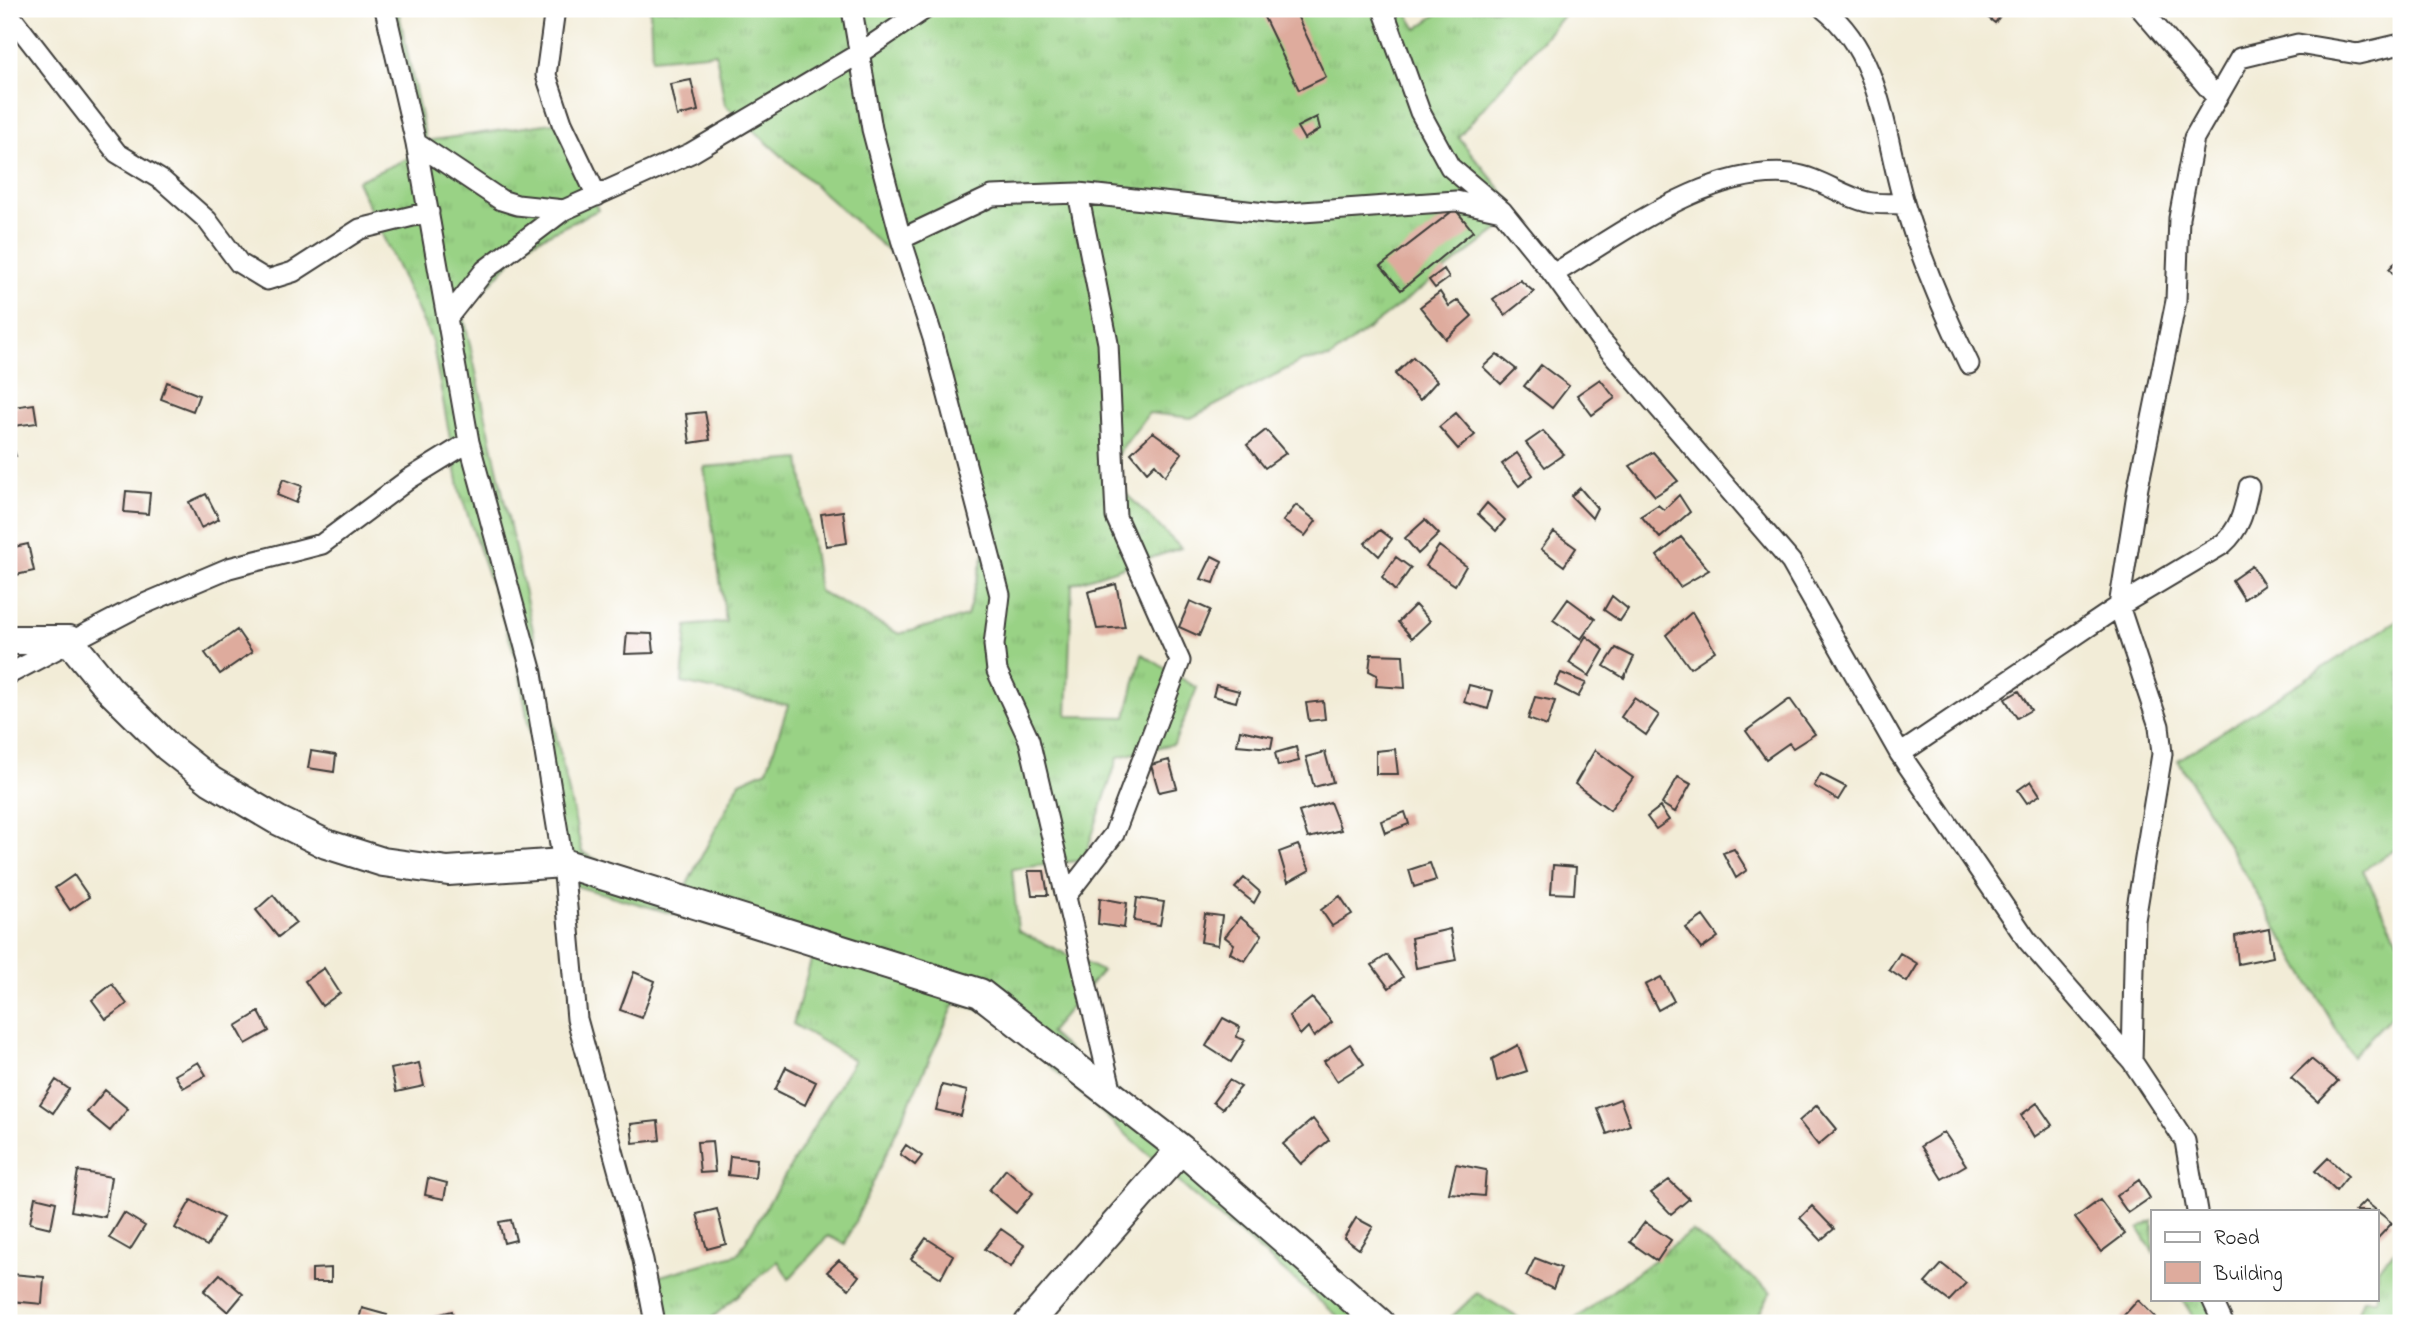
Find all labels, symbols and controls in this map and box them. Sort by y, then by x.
legend [2151,1210,2378,1300]
text: Road [2214,1224,2260,1254]
text: Building [2213,1260,2283,1292]

